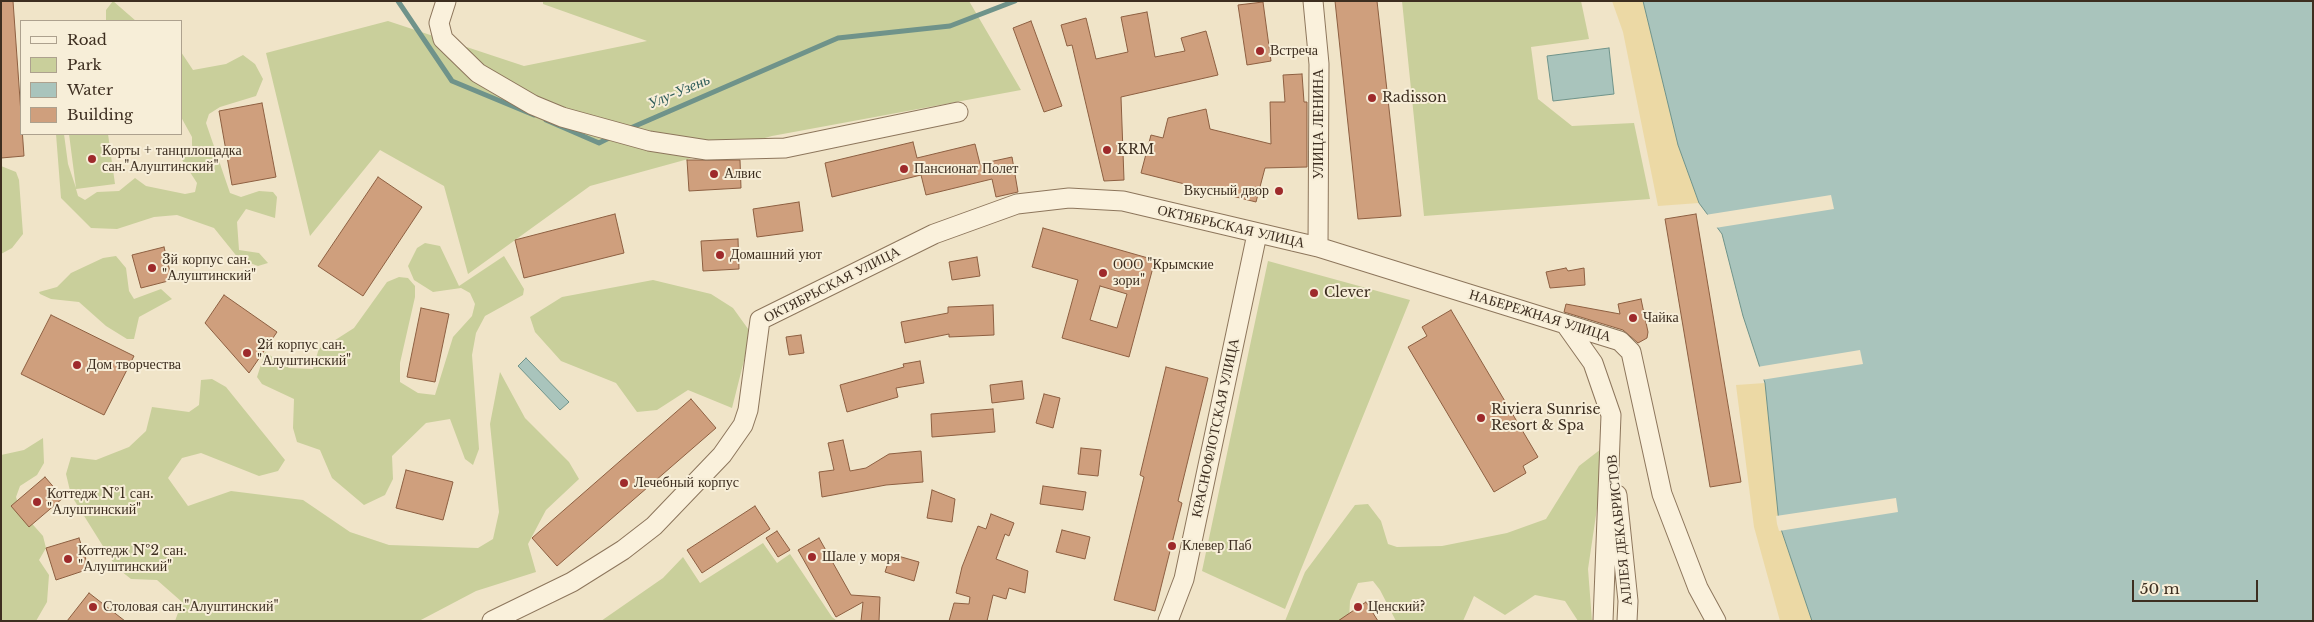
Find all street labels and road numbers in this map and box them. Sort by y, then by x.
street label: УЛИЦА ЛЕНИНА [1311,69,1327,179]
street label: ОКТЯБРЬСКАЯ УЛИЦА [1156,202,1306,252]
street label: ОКТЯБРЬСКАЯ УЛИЦА [761,243,903,327]
street label: НАБЕРЕЖНАЯ УЛИЦА [1467,286,1613,346]
street label: КРАСНОФЛОТСКАЯ УЛИЦА [1189,337,1243,519]
street label: АЛЛЕЯ ДЕКАБРИСТОВ [1604,454,1636,606]

